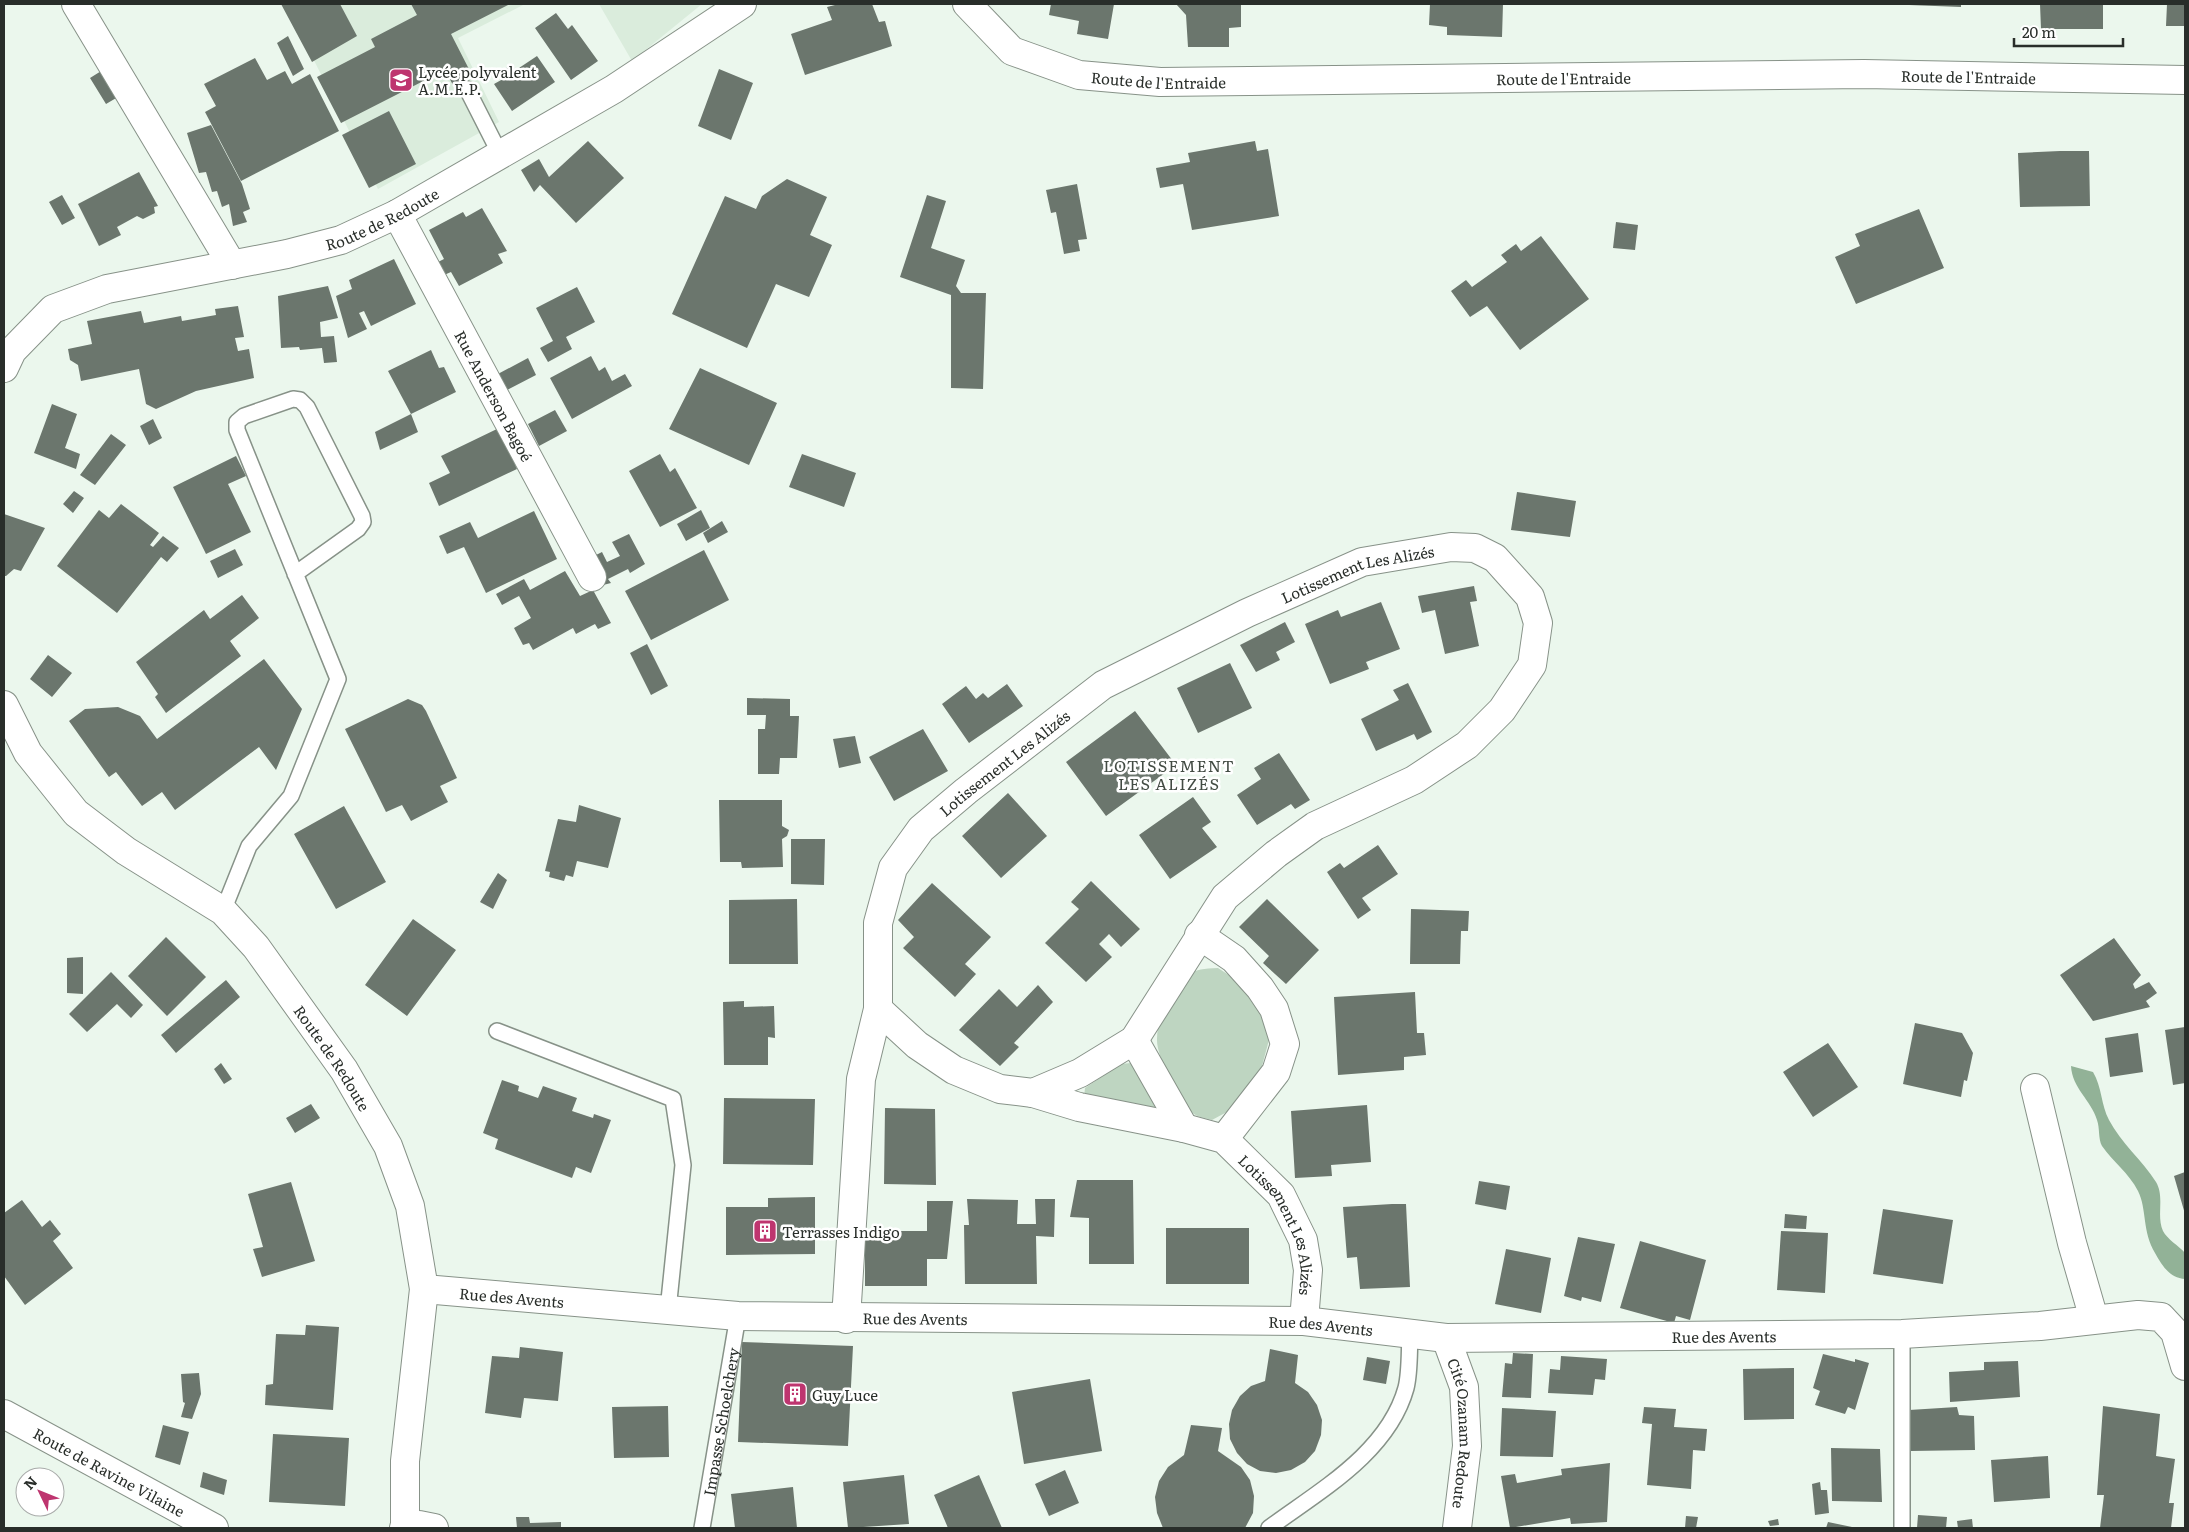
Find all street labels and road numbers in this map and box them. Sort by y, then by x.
street label: Route de l'Entraide [1901,63,2036,89]
street label: Route de l'Entraide [1090,65,1226,94]
street label: Route de l'Entraide [1496,65,1631,90]
street label: Route de Redoute [323,181,443,255]
street label: Rue Anderson Bagoé [450,326,539,465]
street label: Lotissement Les Alizés [1277,539,1436,608]
street label: Lotissement Les Alizés [934,703,1074,821]
street label: Route de Redoute [289,1000,377,1115]
street label: Lotissement Les Alizés [1234,1148,1320,1296]
street label: Rue des Avents [458,1281,565,1313]
street label: Rue des Avents [862,1306,968,1330]
street label: Rue des Avents [1268,1309,1374,1341]
street label: Rue des Avents [1671,1324,1777,1348]
street label: Impasse Schoelchery [696,1345,744,1497]
street label: Cité Ozanam Redoute [1443,1354,1479,1510]
street label: Route de Ravine Vilaine [30,1421,189,1522]

